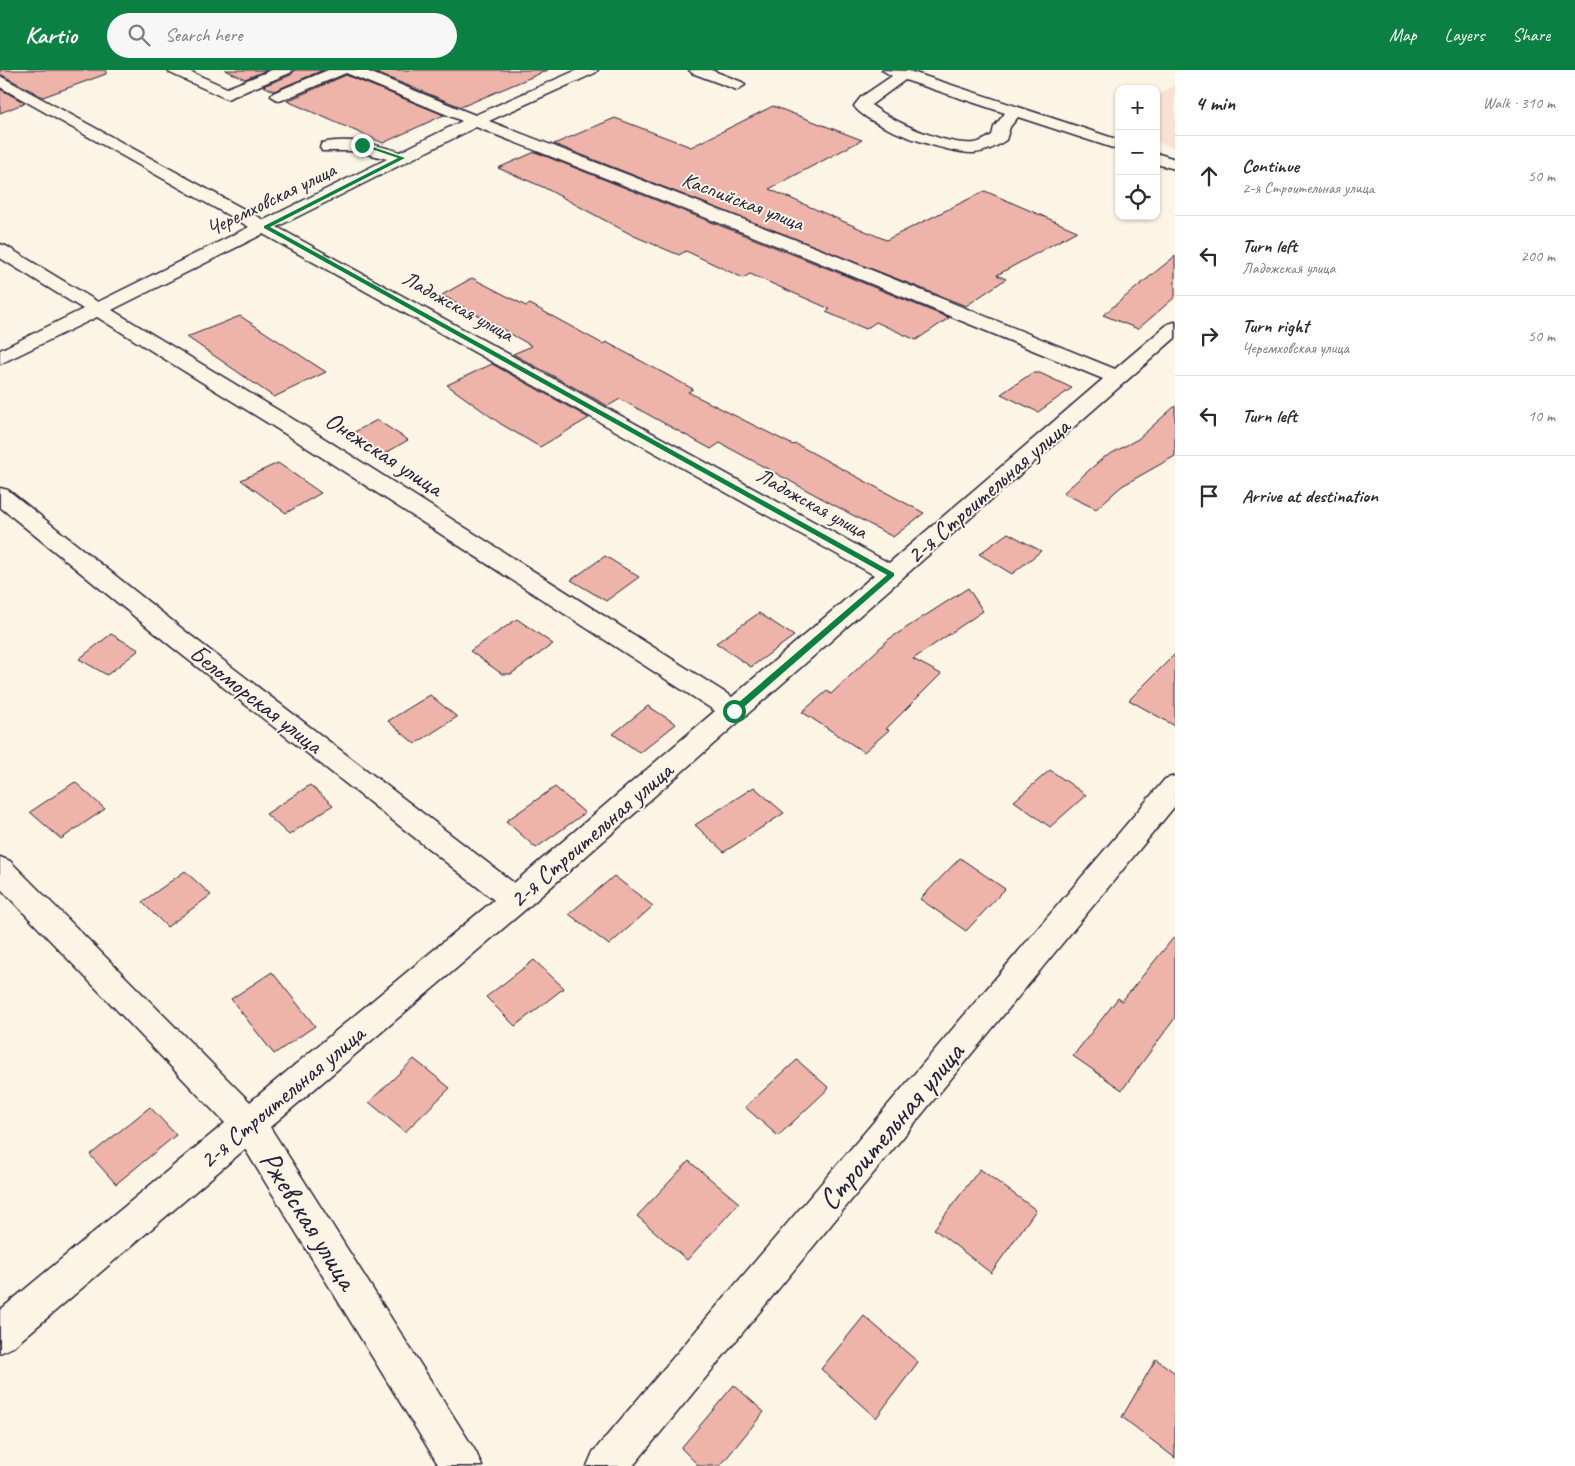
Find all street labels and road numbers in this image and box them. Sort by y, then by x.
street label: Черемховская улица [202,156,341,241]
street label: Каспийская улица [679,166,809,237]
street label: Ладожская улица [398,265,520,348]
street label: Онежская улица [319,404,451,505]
street label: 2-я Строительная улица [899,409,1079,571]
street label: Ладожская улица [752,462,874,545]
street label: Беломорская улица [183,637,330,762]
street label: 2-я Строительная улица [502,753,682,915]
street label: 2-я Строительная улица [192,1016,374,1176]
street label: Строительная улица [810,1033,974,1218]
street label: Ржевская улица [251,1144,368,1299]

